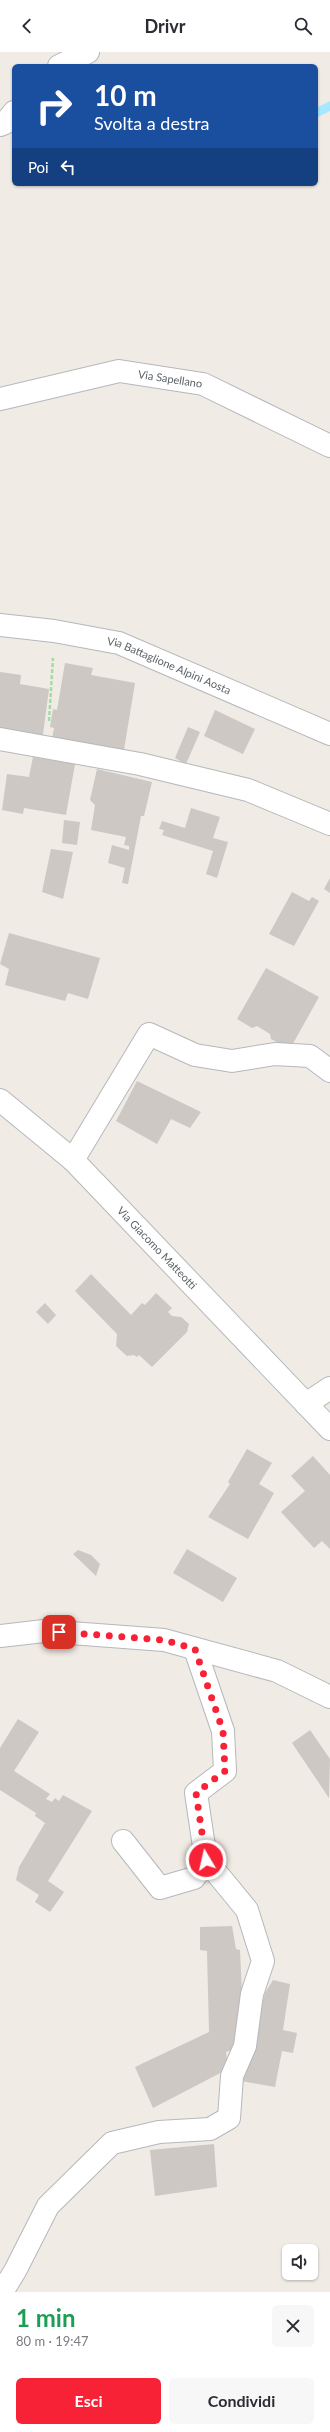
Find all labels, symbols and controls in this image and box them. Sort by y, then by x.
icon: back [16,15,38,37]
text: Drivr [144,15,186,37]
icon: search [292,15,314,37]
text: 10 m [94,78,157,112]
icon: right [28,80,80,132]
text: Svolta a destra [94,112,210,134]
icon: left [57,156,79,178]
text: Poi [28,158,49,176]
street label: Via Sapellano [137,367,203,390]
street label: Via Battaglione Alpini Aosta [106,634,233,697]
street label: Via Giacomo Matteotti [115,1204,200,1291]
pin [42,1615,76,1649]
icon: arrive [48,1621,70,1643]
position arrow [185,1839,227,1881]
map controls [282,2244,318,2280]
button: sound [282,2244,318,2280]
text: 1 min [16,2303,76,2332]
button: close [272,2305,314,2347]
text: 80 m · 19:47 [16,2333,89,2349]
button: Esci [16,2378,161,2424]
button: Condividi [169,2378,314,2424]

